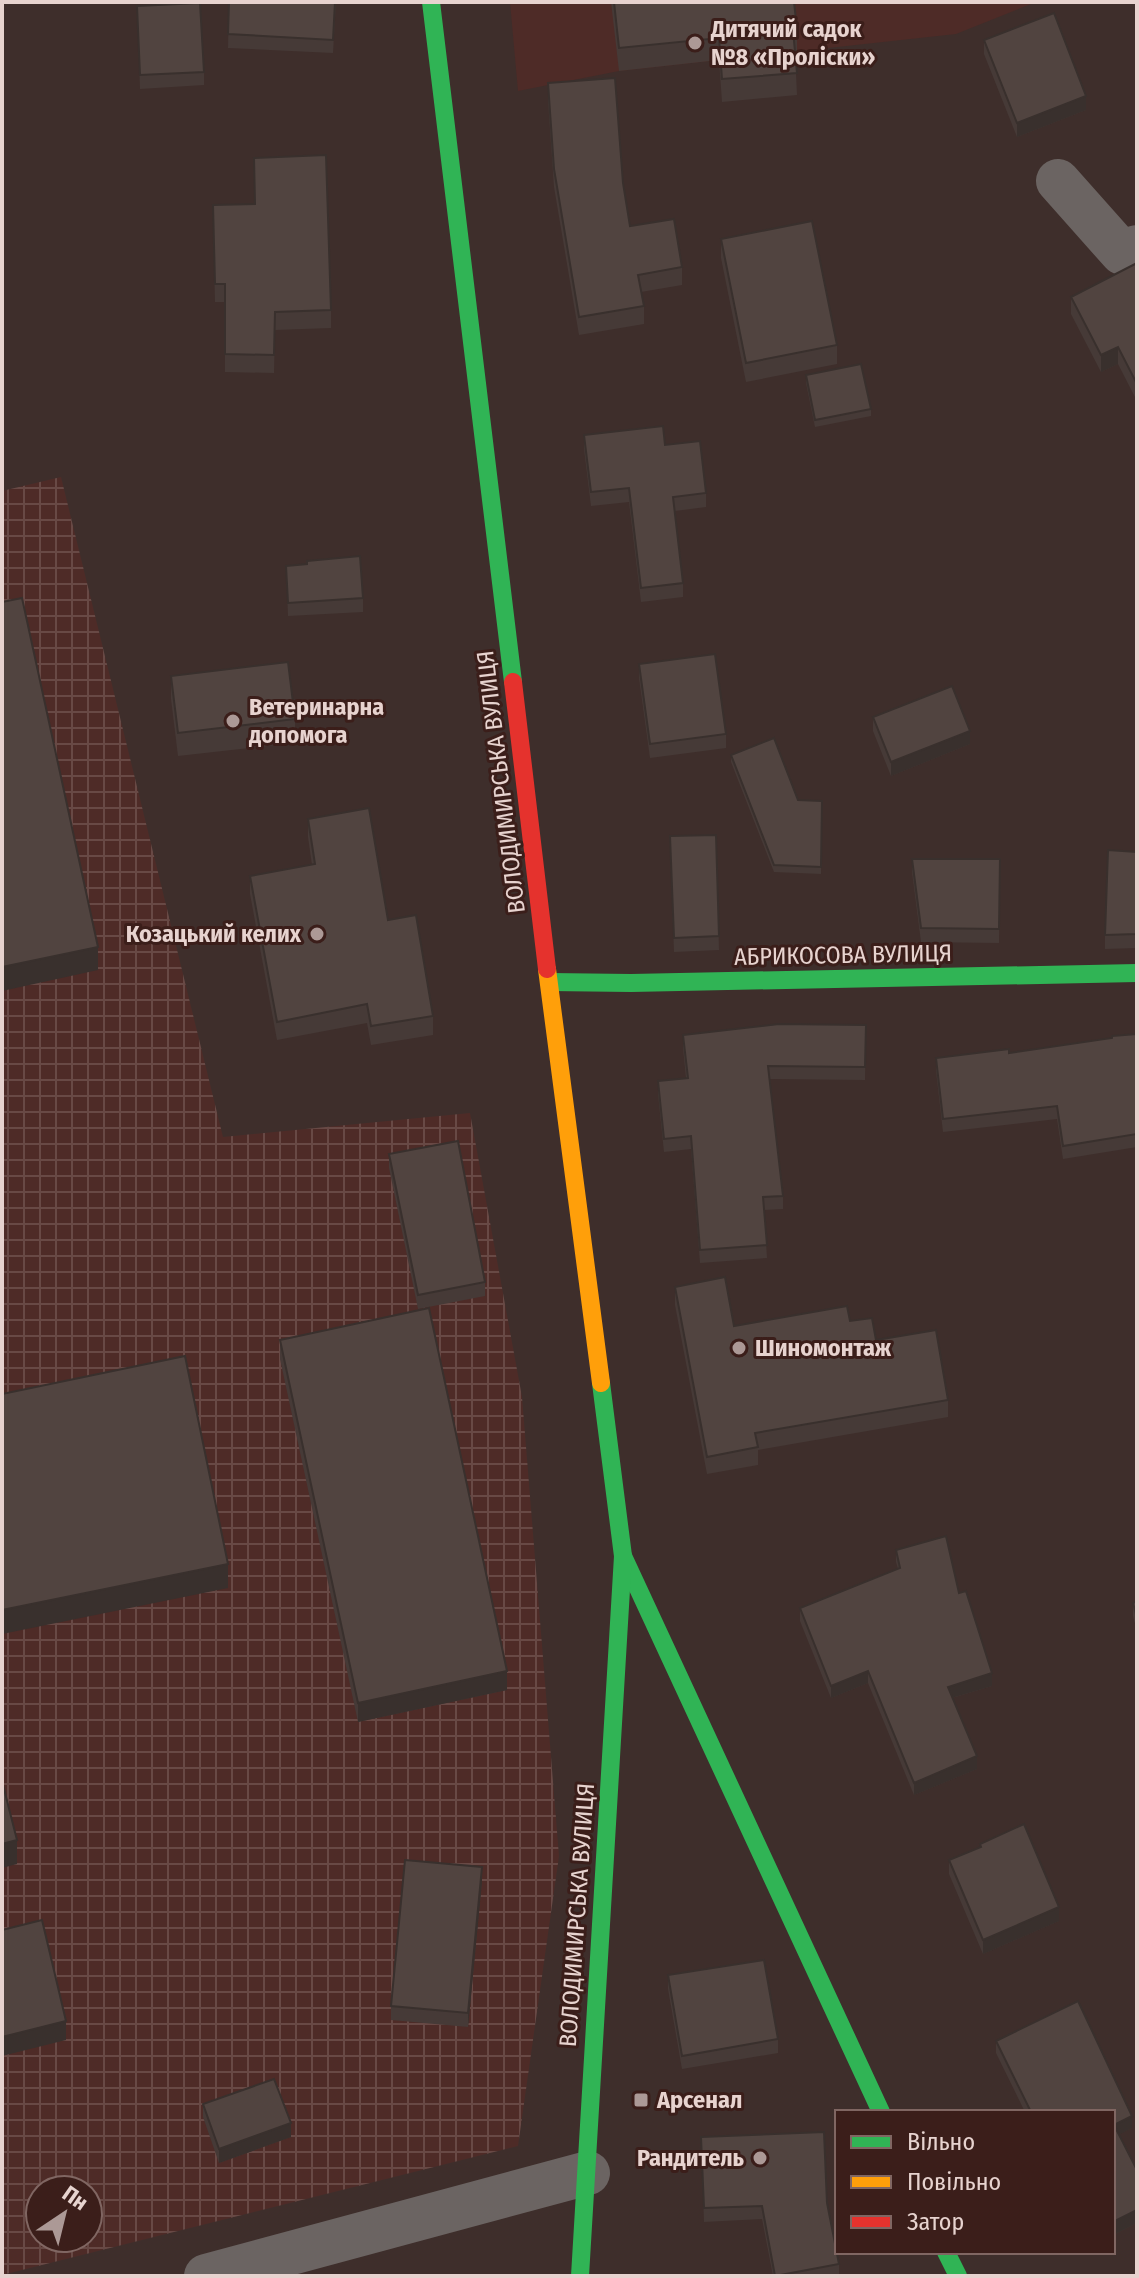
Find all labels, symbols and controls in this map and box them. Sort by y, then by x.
place label: Дитячий садок №8 «Проліски» [710,15,875,71]
marker: Дитячий садок №8 «Проліски» [686,34,704,52]
street label: ВОЛОДИМИРСЬКА ВУЛИЦЯ [471,649,531,915]
place label: Ветеринарна допомога [248,693,384,749]
marker: Ветеринарна допомога [224,712,242,730]
place label: Козацький келих [126,920,302,948]
marker: Козацький келих [308,925,326,943]
street label: АБРИКОСОВА ВУЛИЦЯ [734,939,952,971]
place label: Шиномонтаж [755,1334,892,1362]
marker: Шиномонтаж [730,1339,748,1357]
street label: ВОЛОДИМИРСЬКА ВУЛИЦЯ [554,1782,600,2048]
place label: Арсенал [656,2086,742,2114]
marker: Арсенал [632,2091,650,2109]
legend [835,2110,1115,2254]
text: Вільно [907,2128,975,2156]
place label: Рандитель [637,2144,745,2172]
marker: Рандитель [751,2149,769,2167]
text: Повільно [907,2168,1001,2196]
north arrow [24,2174,104,2254]
text: Пн [57,2180,93,2216]
text: Затор [907,2208,964,2236]

